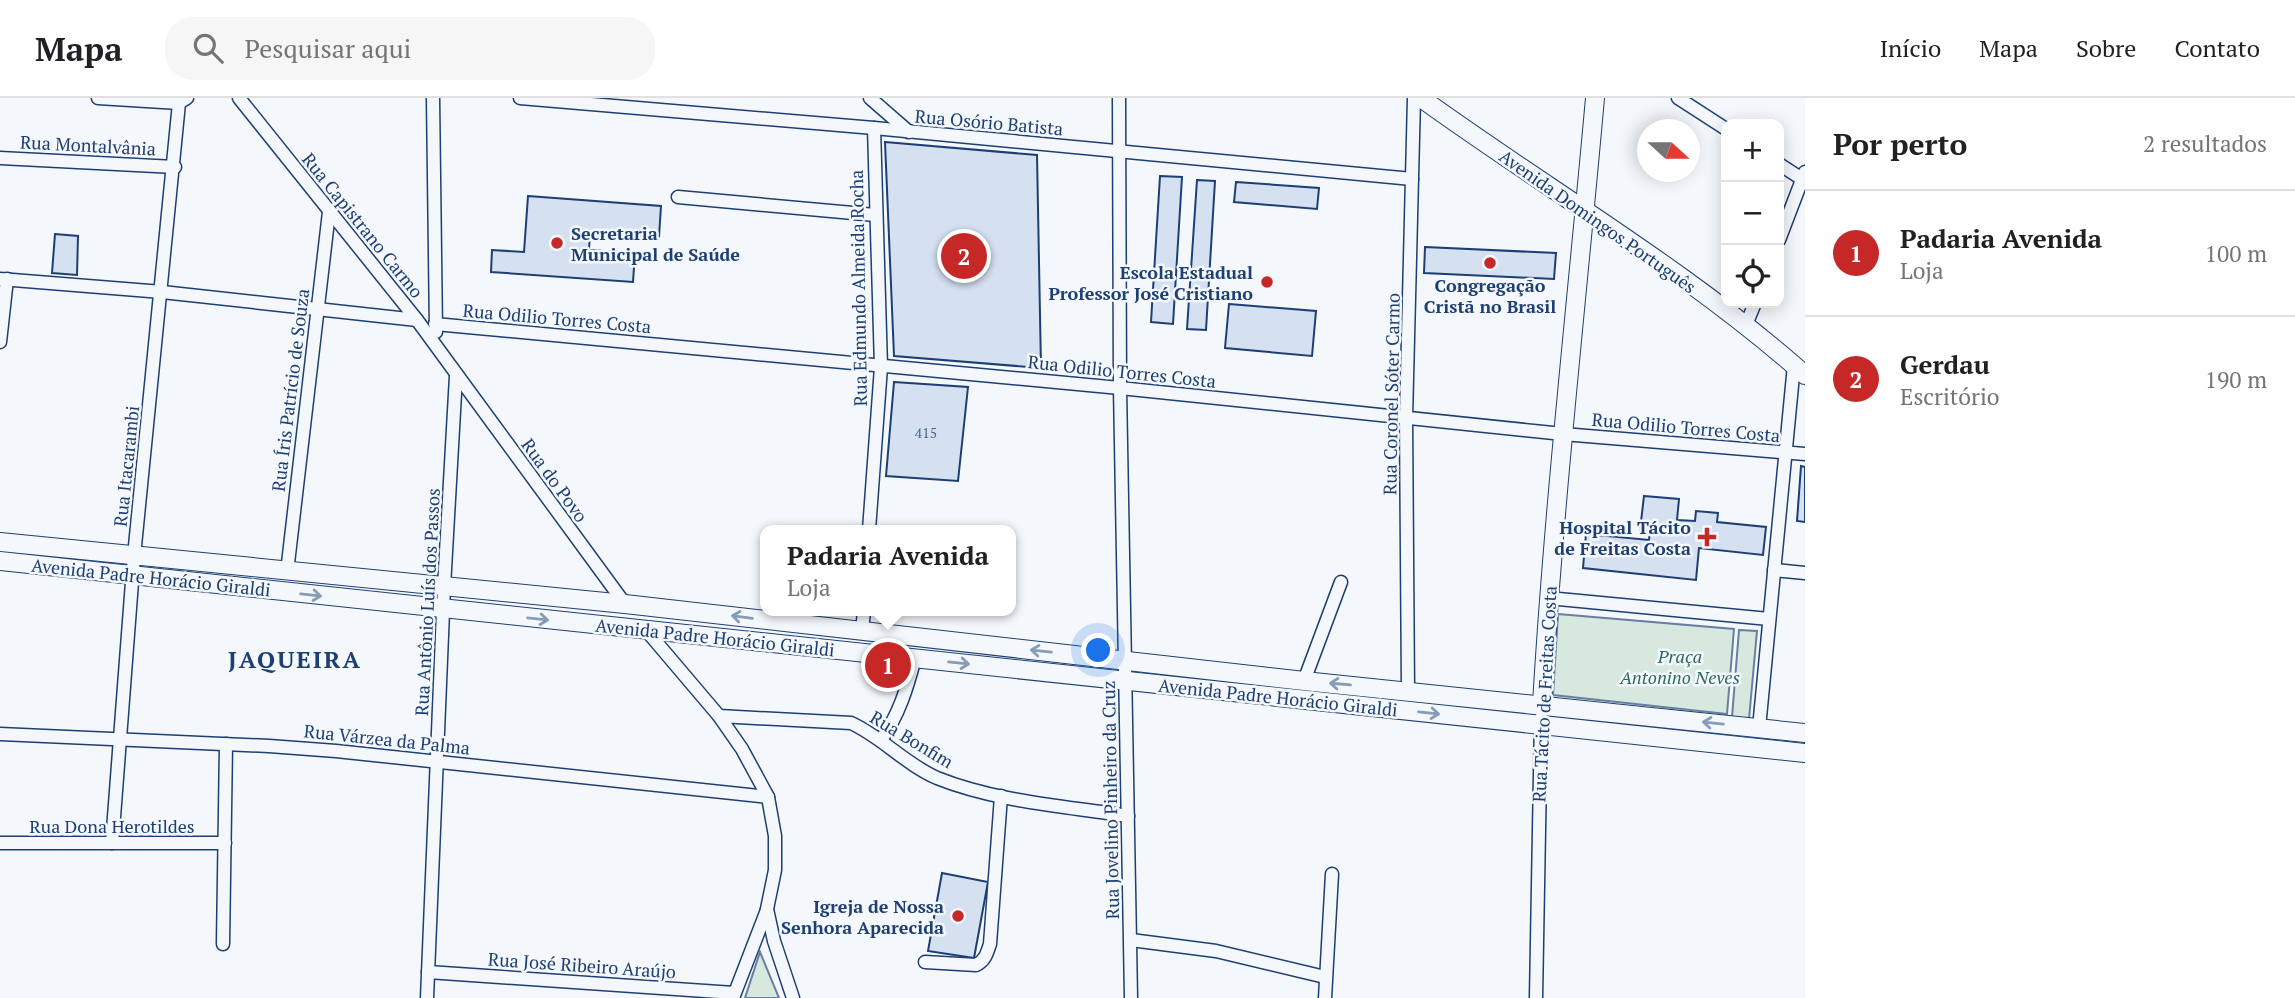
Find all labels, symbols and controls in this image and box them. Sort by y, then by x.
search box [165,17,655,80]
text: Mapa [35,27,123,70]
icon: search [189,29,227,67]
text: Pesquisar aqui [245,31,411,65]
text: Início [1880,32,1941,64]
text: Mapa [1979,32,2038,64]
text: Sobre [2076,32,2136,64]
text: Contato [2174,32,2260,64]
street label: Rua Osório Batista [914,104,1064,140]
north arrow [1637,119,1700,182]
map controls [1721,119,1784,308]
button: + [1721,119,1784,182]
text: Por perto [1833,124,1967,164]
text: 2 resultados [2143,128,2267,159]
street label: Rua Montalvânia [19,129,157,161]
street label: Avenida Domingos Português [1495,144,1701,298]
street label: Rua Capistrano Carmo [297,147,429,303]
street label: Rua Edmundo Almeida Rocha [844,170,872,406]
button: − [1721,182,1784,245]
place label: Secretaria Municipal de Saúde [571,221,740,266]
text: Padaria Avenida [1900,221,2102,255]
pin: 2 [941,230,987,282]
marker: Secretaria Municipal de Saúde [549,235,565,251]
text: 1 [1850,238,1863,269]
text: 100 m [2205,238,2267,269]
button: locate [1721,245,1784,308]
marker: Congregação Cristã no Brasil [1482,255,1498,271]
text: Loja [1900,255,1944,286]
place label: Escola Estadual Professor José Cristiano [1048,260,1253,305]
place label: Congregação Cristã no Brasil [1424,273,1556,318]
marker: Escola Estadual Professor José Cristiano [1259,274,1275,290]
street label: Rua Íris Patrício de Souza [266,287,314,493]
street label: Rua Coronel Sóter Carmo [1377,293,1405,495]
street label: Rua Odilio Torres Costa [462,298,652,338]
text: Gerdau [1900,347,1990,381]
street label: Rua Odilio Torres Costa [1027,349,1217,393]
text: 2 [1850,364,1863,395]
text: 190 m [2205,364,2267,395]
text: Escritório [1900,381,2000,412]
street label: Rua Itacarambi [108,404,144,528]
street label: Rua Odilio Torres Costa [1591,407,1781,447]
house number: 415 [915,423,937,442]
street label: Rua do Povo [516,433,594,527]
street label: Rua Antônio Luís dos Passos [409,488,445,716]
place label: Hospital Tácito de Freitas Costa [1554,515,1691,560]
popup [760,525,1016,616]
marker: Hospital Tácito de Freitas Costa [1697,527,1717,547]
text: Padaria Avenida [787,538,989,572]
street label: Avenida Padre Horácio Giraldi [30,553,272,601]
text: Loja [787,572,831,603]
street label: Rua Tácito de Freitas Costa [1526,585,1562,803]
one-way arrow [300,588,322,601]
one-way arrow [731,611,754,624]
one-way arrow [526,613,548,626]
street label: Avenida Padre Horácio Giraldi [594,613,836,661]
your location [1081,633,1115,667]
pin: 1 [865,639,911,691]
district label: JAQUEIRA [228,643,362,675]
one-way arrow [1030,644,1053,657]
park label: Praça Antonino Neves [1619,644,1740,689]
one-way arrow [947,657,970,670]
street label: Avenida Padre Horácio Giraldi [1157,673,1399,721]
one-way arrow [1329,678,1352,691]
street label: Rua Jovelino Pinheiro da Cruz [1096,680,1124,920]
street label: Rua Bonfim [866,705,959,774]
one-way arrow [1417,706,1440,719]
one-way arrow [1702,716,1725,729]
street label: Rua Várzea da Palma [303,718,471,760]
street label: Rua Dona Herotildes [29,814,195,838]
place label: Igreja de Nossa Senhora Aparecida [781,894,944,939]
marker: Igreja de Nossa Senhora Aparecida [950,908,966,924]
street label: Rua José Ribeiro Araújo [487,946,677,984]

